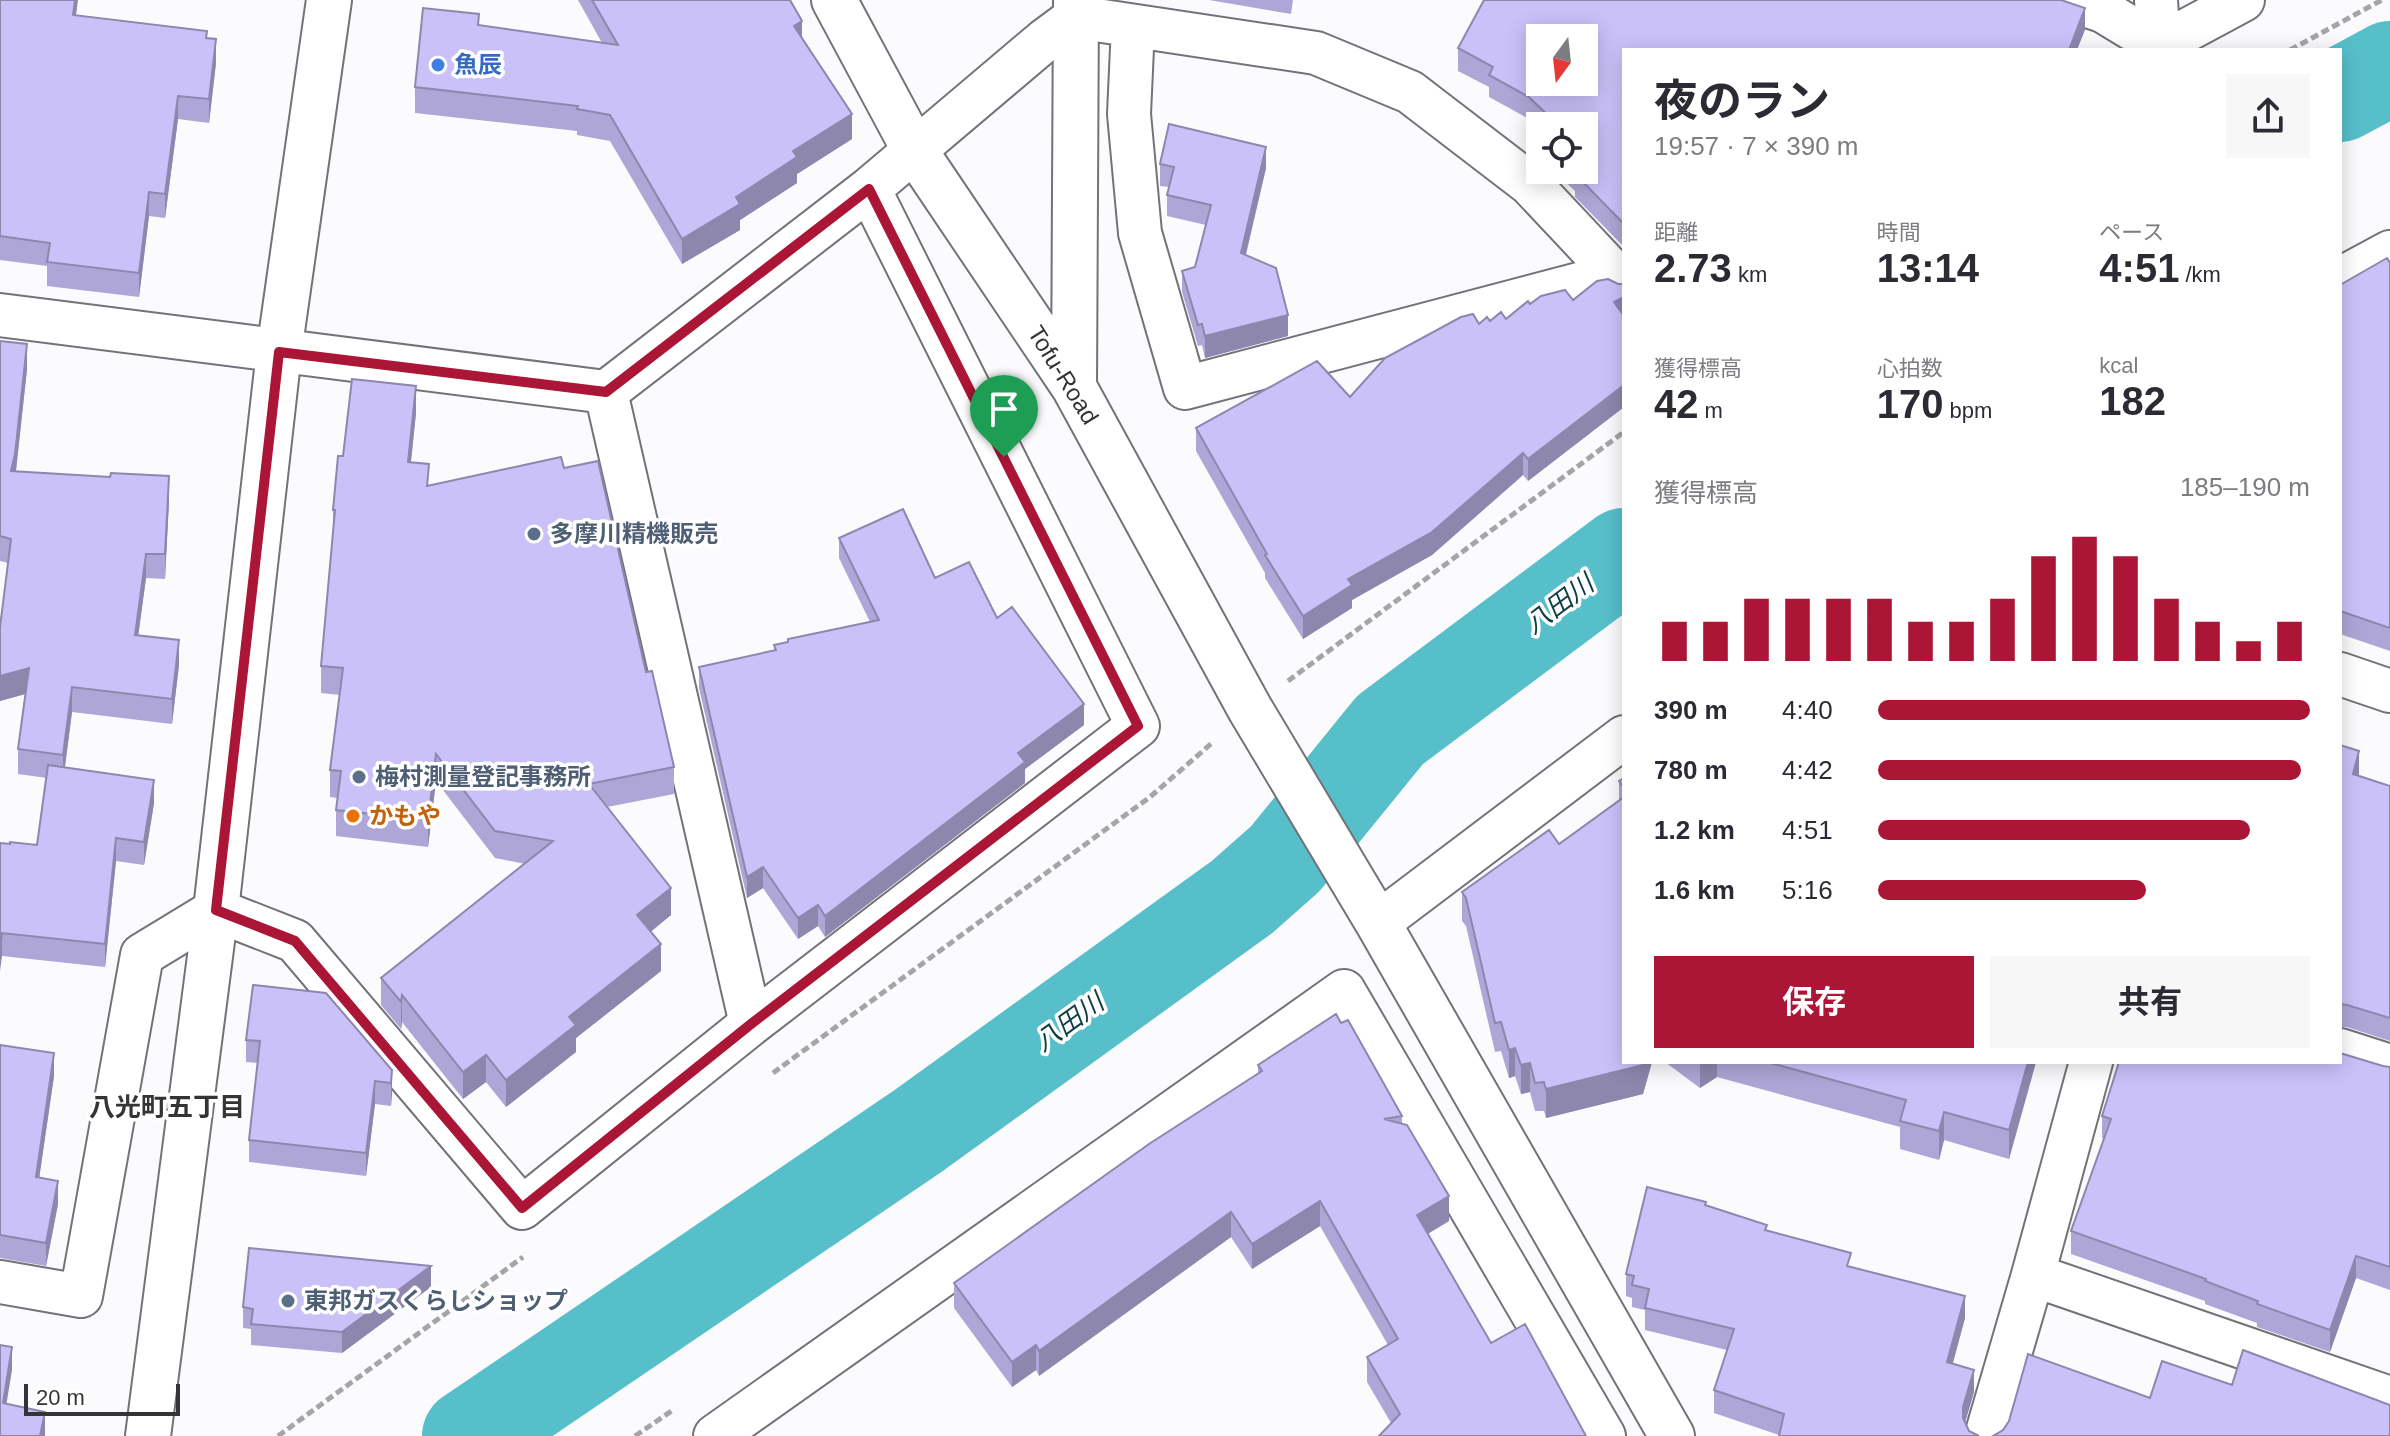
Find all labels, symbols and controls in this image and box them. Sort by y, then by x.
north arrow [1526,24,1598,96]
map controls [1526,24,1598,184]
place label: 魚辰 [454,51,502,78]
marker: 魚辰 [429,56,447,74]
button: share [2226,74,2310,158]
text: 夜のラン [1654,76,1830,125]
button: locate [1526,112,1598,184]
text: 19:57 · 7 × 390 m [1654,131,1859,161]
text: 距離 [1654,220,1698,245]
text: 時間 [1877,220,1921,245]
text: ペース [2099,220,2164,245]
text: 2.73 [1654,246,1732,290]
text: 13:14 [1877,246,1979,290]
text: 4:51 [2099,246,2179,290]
text: km [1732,262,1767,287]
text: /km [2179,262,2221,287]
street label: Tofu-Road [1023,321,1104,429]
text: kcal [2099,353,2138,378]
text: 獲得標高 [1654,356,1742,381]
text: 心拍数 [1877,356,1943,381]
pin [970,375,1038,457]
text: 182 [2099,379,2166,423]
text: 42 [1654,382,1699,426]
text: 170 [1877,382,1943,426]
icon: arrive [982,387,1026,431]
text: m [1699,398,1723,423]
text: bpm [1943,398,1992,423]
text: 185–190 m [2180,472,2310,502]
text: 獲得標高 [1654,478,1758,508]
place label: 多摩川精機販売 [550,520,718,547]
marker: 多摩川精機販売 [525,525,543,543]
water label: 八田川 [1519,567,1602,639]
text: 390 m [1654,695,1728,725]
text: 4:40 [1782,695,1833,725]
text: 780 m [1654,755,1728,785]
text: 4:42 [1782,755,1833,785]
place label: 梅村測量登記事務所 [375,763,591,790]
marker: 梅村測量登記事務所 [350,768,368,786]
place label: かもや [369,802,441,829]
marker: かもや [344,807,362,825]
text: 1.2 km [1654,815,1735,845]
text: 4:51 [1782,815,1833,845]
text: 1.6 km [1654,875,1735,905]
text: 5:16 [1782,875,1833,905]
button: 保存 [1654,956,1974,1048]
button: 共有 [1990,956,2310,1048]
water label: 八田川 [1029,985,1112,1057]
district label: 八光町五丁目 [89,1092,245,1122]
place label: 東邦ガスくらしショップ [304,1287,568,1314]
marker: 東邦ガスくらしショップ [279,1292,297,1310]
scale bar [24,1380,180,1416]
text: 20 m [36,1385,85,1410]

